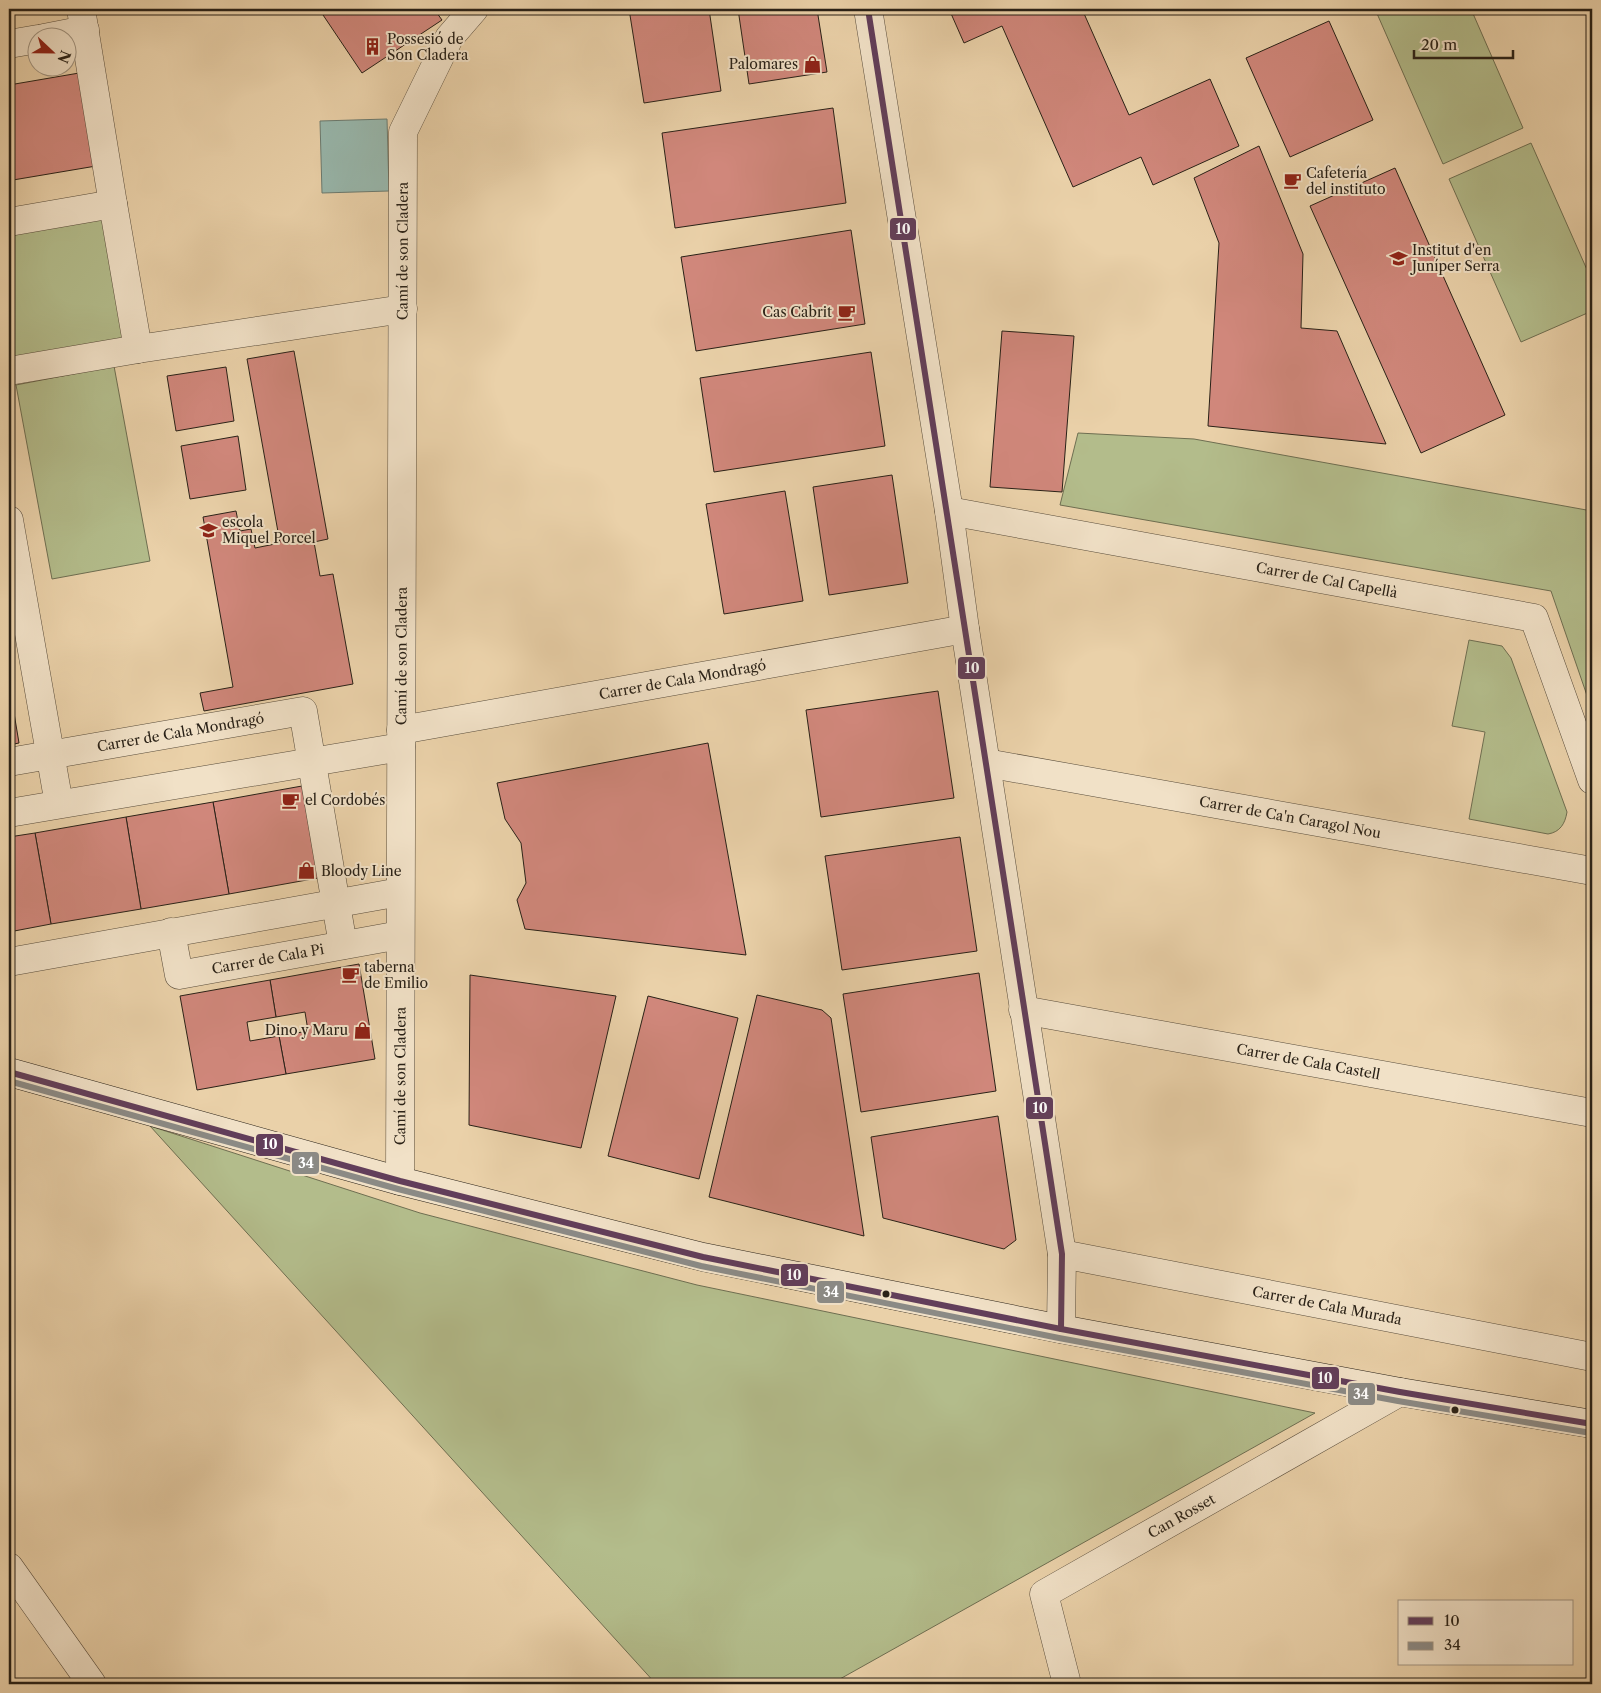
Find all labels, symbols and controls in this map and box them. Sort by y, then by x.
north arrow [28,28,78,78]
scale bar [1414,28,1512,60]
place label: Possesió de Son Cladera [387,30,469,64]
text: 20 m [1421,35,1457,54]
building icon: Possesió de Son Cladera [363,37,383,57]
text: N [53,48,75,66]
shop icon: Palomares [802,54,822,74]
place label: Palomares [729,55,798,73]
place label: Cafetería del instituto [1306,164,1386,198]
cafe icon: Cafetería del instituto [1282,171,1302,191]
street label: Camí de son Cladera [393,181,412,320]
line badge: 10 [889,217,917,241]
text: 10 [895,220,911,238]
place label: Institut d'en Juníper Serra [1410,241,1500,275]
school or university icon: Institut d'en Juníper Serra [1388,248,1408,268]
cafe icon: Cas Cabrit [836,302,856,322]
place label: Cas Cabrit [762,303,832,321]
place label: escola Miquel Porcel [222,513,316,547]
school or university icon: escola Miquel Porcel [198,520,218,540]
street label: Carrer de Cal Capellà [1254,558,1400,602]
street label: Camí de son Cladera [392,586,411,725]
street label: Carrer de Cala Mondragó [598,656,767,703]
line badge: 10 [957,656,986,680]
text: 10 [964,659,980,677]
street label: Carrer de Cala Mondragó [95,709,265,756]
cafe icon: el Cordobés [281,790,301,810]
place label: el Cordobés [305,791,385,809]
street label: Carrer de Ca'n Caragol Nou [1198,792,1383,842]
shop icon: Bloody Line [297,861,317,881]
place label: Bloody Line [321,862,402,880]
street label: Carrer de Cala Pi [210,940,325,978]
place label: taberna de Emilio [364,958,428,992]
cafe icon: taberna de Emilio [340,965,360,985]
street label: Camí de son Cladera [391,1006,410,1145]
shop icon: Dino y Maru [352,1020,372,1040]
place label: Dino y Maru [265,1021,348,1039]
street label: Carrer de Cala Castell [1235,1040,1382,1083]
line badge: 10 [1025,1096,1054,1120]
text: 10 [1032,1099,1048,1117]
line badge: 10 [255,1133,284,1157]
text: 10 [262,1135,278,1153]
line badge: 34 [291,1151,320,1175]
text: 34 [298,1154,314,1172]
line badge: 10 [780,1263,809,1287]
text: 10 [786,1266,802,1284]
line badge: 34 [816,1280,845,1304]
street label: Carrer de Cala Murada [1251,1282,1404,1329]
text: 34 [823,1283,839,1301]
unlabelled marker [881,1289,891,1299]
line badge: 10 [1311,1366,1340,1390]
text: 10 [1317,1369,1333,1387]
line badge: 34 [1347,1382,1376,1406]
text: 34 [1353,1385,1369,1403]
unlabelled marker [1450,1405,1460,1415]
street label: Can Rosset [1145,1490,1218,1542]
legend [1398,1600,1574,1666]
text: 10 [1444,1611,1460,1630]
text: 34 [1444,1635,1461,1654]

